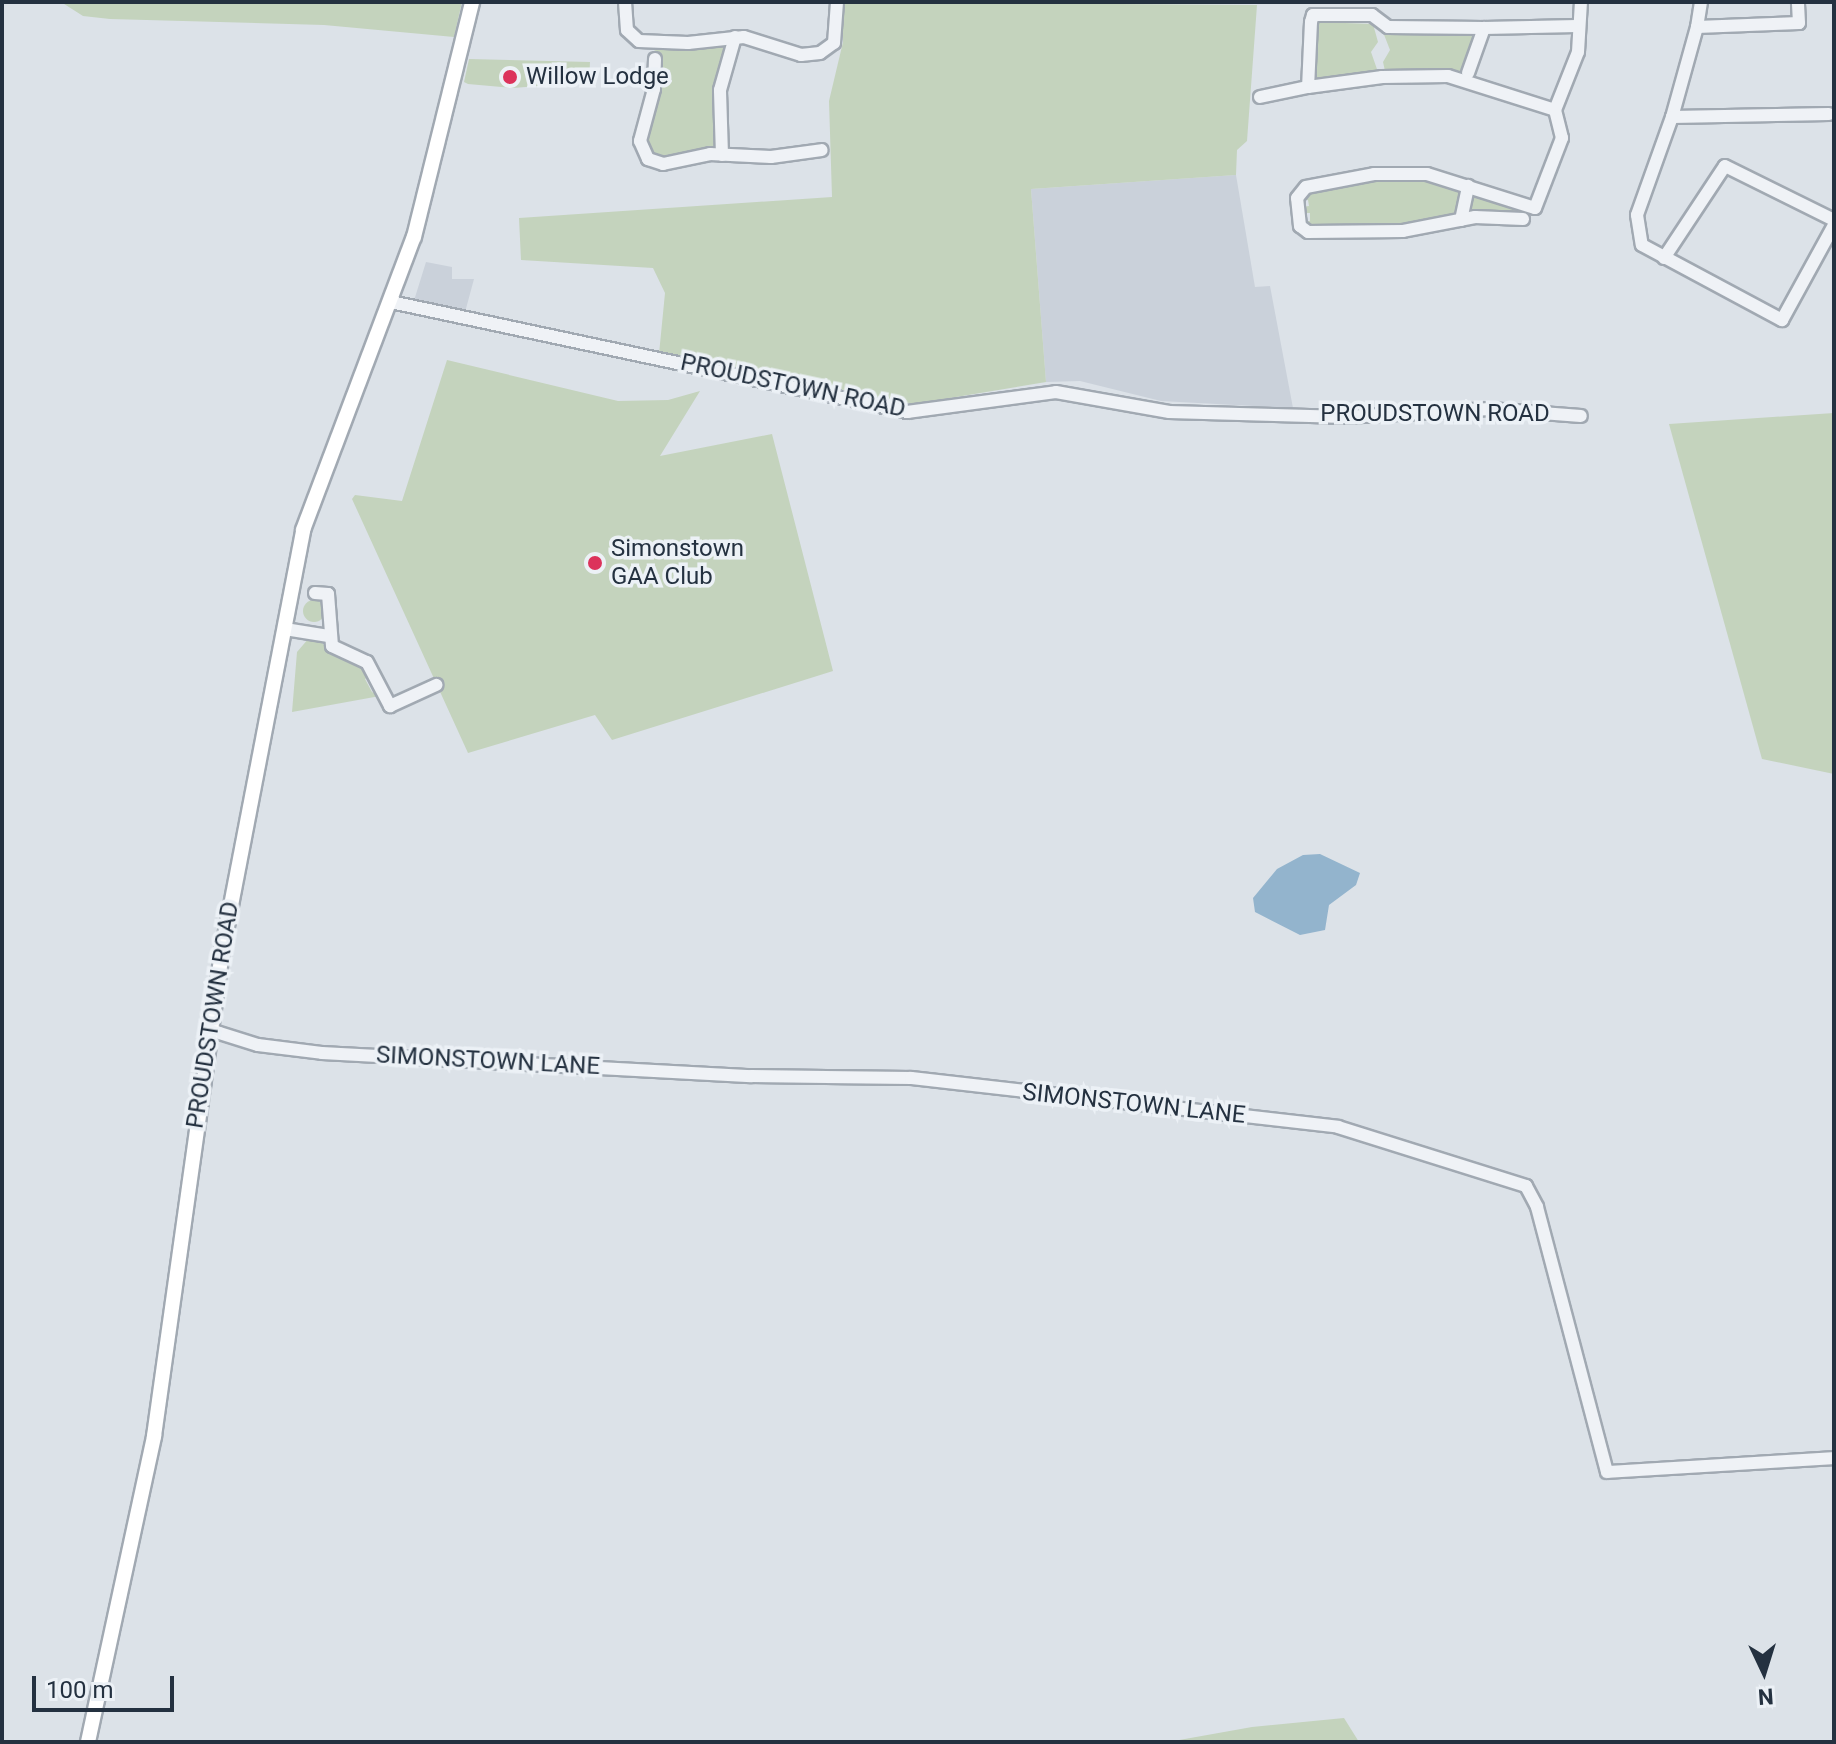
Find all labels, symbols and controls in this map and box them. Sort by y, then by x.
place label: Willow Lodge [526,63,669,91]
marker: Willow Lodge [501,68,519,86]
street label: PROUDSTOWN ROAD [678,348,908,424]
street label: PROUDSTOWN ROAD [1320,400,1550,428]
place label: Simonstown GAA Club [611,535,744,591]
marker: Simonstown GAA Club [586,554,604,572]
street label: PROUDSTOWN ROAD [181,899,245,1131]
street label: SIMONSTOWN LANE [375,1041,601,1081]
street label: SIMONSTOWN LANE [1021,1078,1247,1130]
north arrow [1724,1632,1804,1712]
scale bar [36,1660,178,1710]
text: 100 m [46,1676,113,1704]
text: N [1757,1683,1774,1709]

